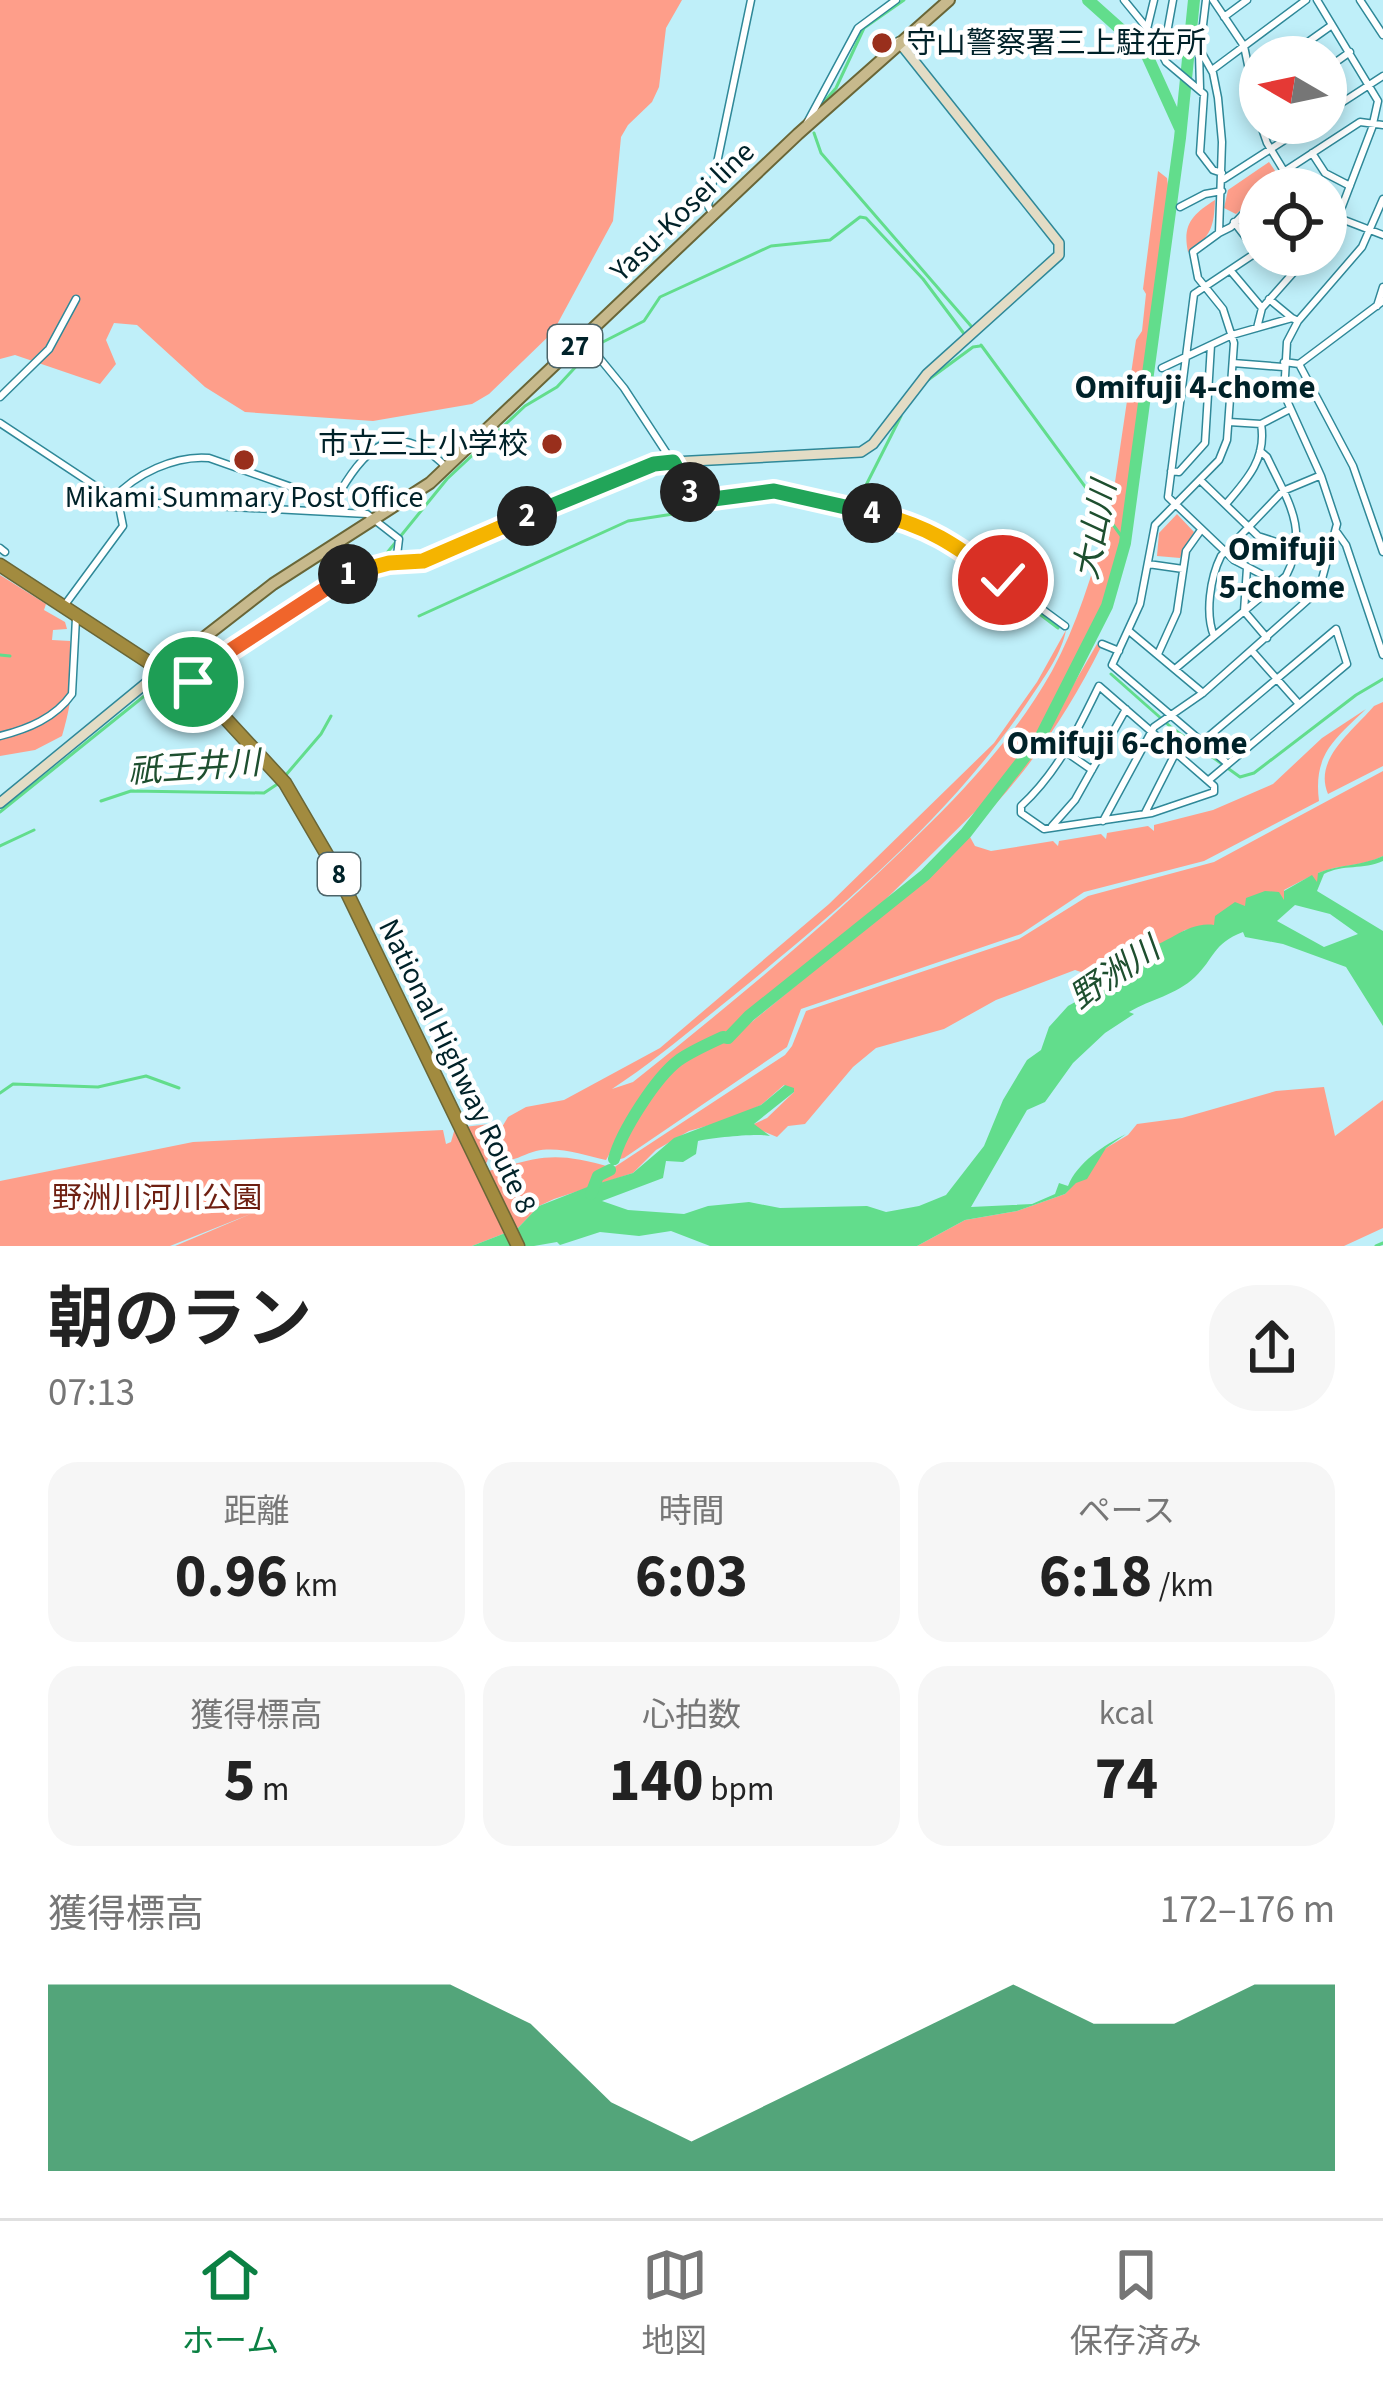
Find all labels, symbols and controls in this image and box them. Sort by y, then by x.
place label: 守山警察署三上駐在所 [906,22,1206,65]
marker: 守山警察署三上駐在所 [869,30,895,56]
north arrow [1239,36,1347,144]
map controls [1239,36,1347,276]
street label: Yasu-Kosei line [600,131,764,292]
button: locate [1239,168,1347,276]
road number: 27 [548,325,602,367]
district label: Omifuji 4-chome [1074,364,1316,411]
place label: 市立三上小学校 [318,423,528,466]
marker: 市立三上小学校 [539,431,565,457]
marker: Mikami Summary Post Office [231,447,257,473]
pin: 3 [660,462,720,522]
text: 3 [681,468,699,515]
water label: 大山川 [1063,474,1129,583]
place label: Mikami Summary Post Office [65,476,423,519]
pin: 4 [842,483,902,543]
pin: 2 [497,486,557,546]
text: 4 [863,489,881,536]
text: 2 [518,492,536,539]
district label: Omifuji 5-chome [1219,526,1345,611]
pin [952,529,1054,631]
pin: 1 [318,544,378,604]
icon: check [970,547,1036,613]
text: 1 [339,550,357,597]
pin [142,631,244,733]
icon: arrive [160,649,226,715]
district label: Omifuji 6-chome [1006,720,1248,767]
water label: 祇王井川 [127,739,265,796]
road number: 8 [318,853,360,895]
street label: National Highway Route 8 [367,912,548,1221]
water label: 野洲川 [1061,924,1172,1020]
park label: 野洲川河川公園 [52,1177,262,1220]
text: 朝のラン [48,1273,312,1367]
button: share [1209,1285,1335,1411]
text: 07:13 [48,1365,135,1421]
text: 距離 [224,1488,290,1535]
text: 時間 [659,1488,725,1535]
text: ペース [1078,1488,1175,1535]
text: 0.96 [175,1535,288,1620]
text: 6:03 [635,1535,748,1620]
text: 6:18 [1039,1535,1152,1620]
text: km [288,1562,338,1609]
text: /km [1152,1562,1214,1609]
text: kcal [1099,1690,1154,1737]
text: 獲得標高 [191,1692,323,1739]
text: 心拍数 [642,1692,741,1739]
text: 74 [1095,1737,1158,1822]
text: 5 [224,1739,255,1824]
text: 140 [609,1739,704,1824]
text: m [255,1766,289,1813]
text: bpm [704,1766,774,1813]
text: 172–176 m [1160,1882,1335,1938]
text: 獲得標高 [48,1887,204,1943]
tab: ホーム [181,2242,279,2365]
tab: 地図 [642,2242,708,2365]
tab: 保存済み [1070,2242,1202,2365]

